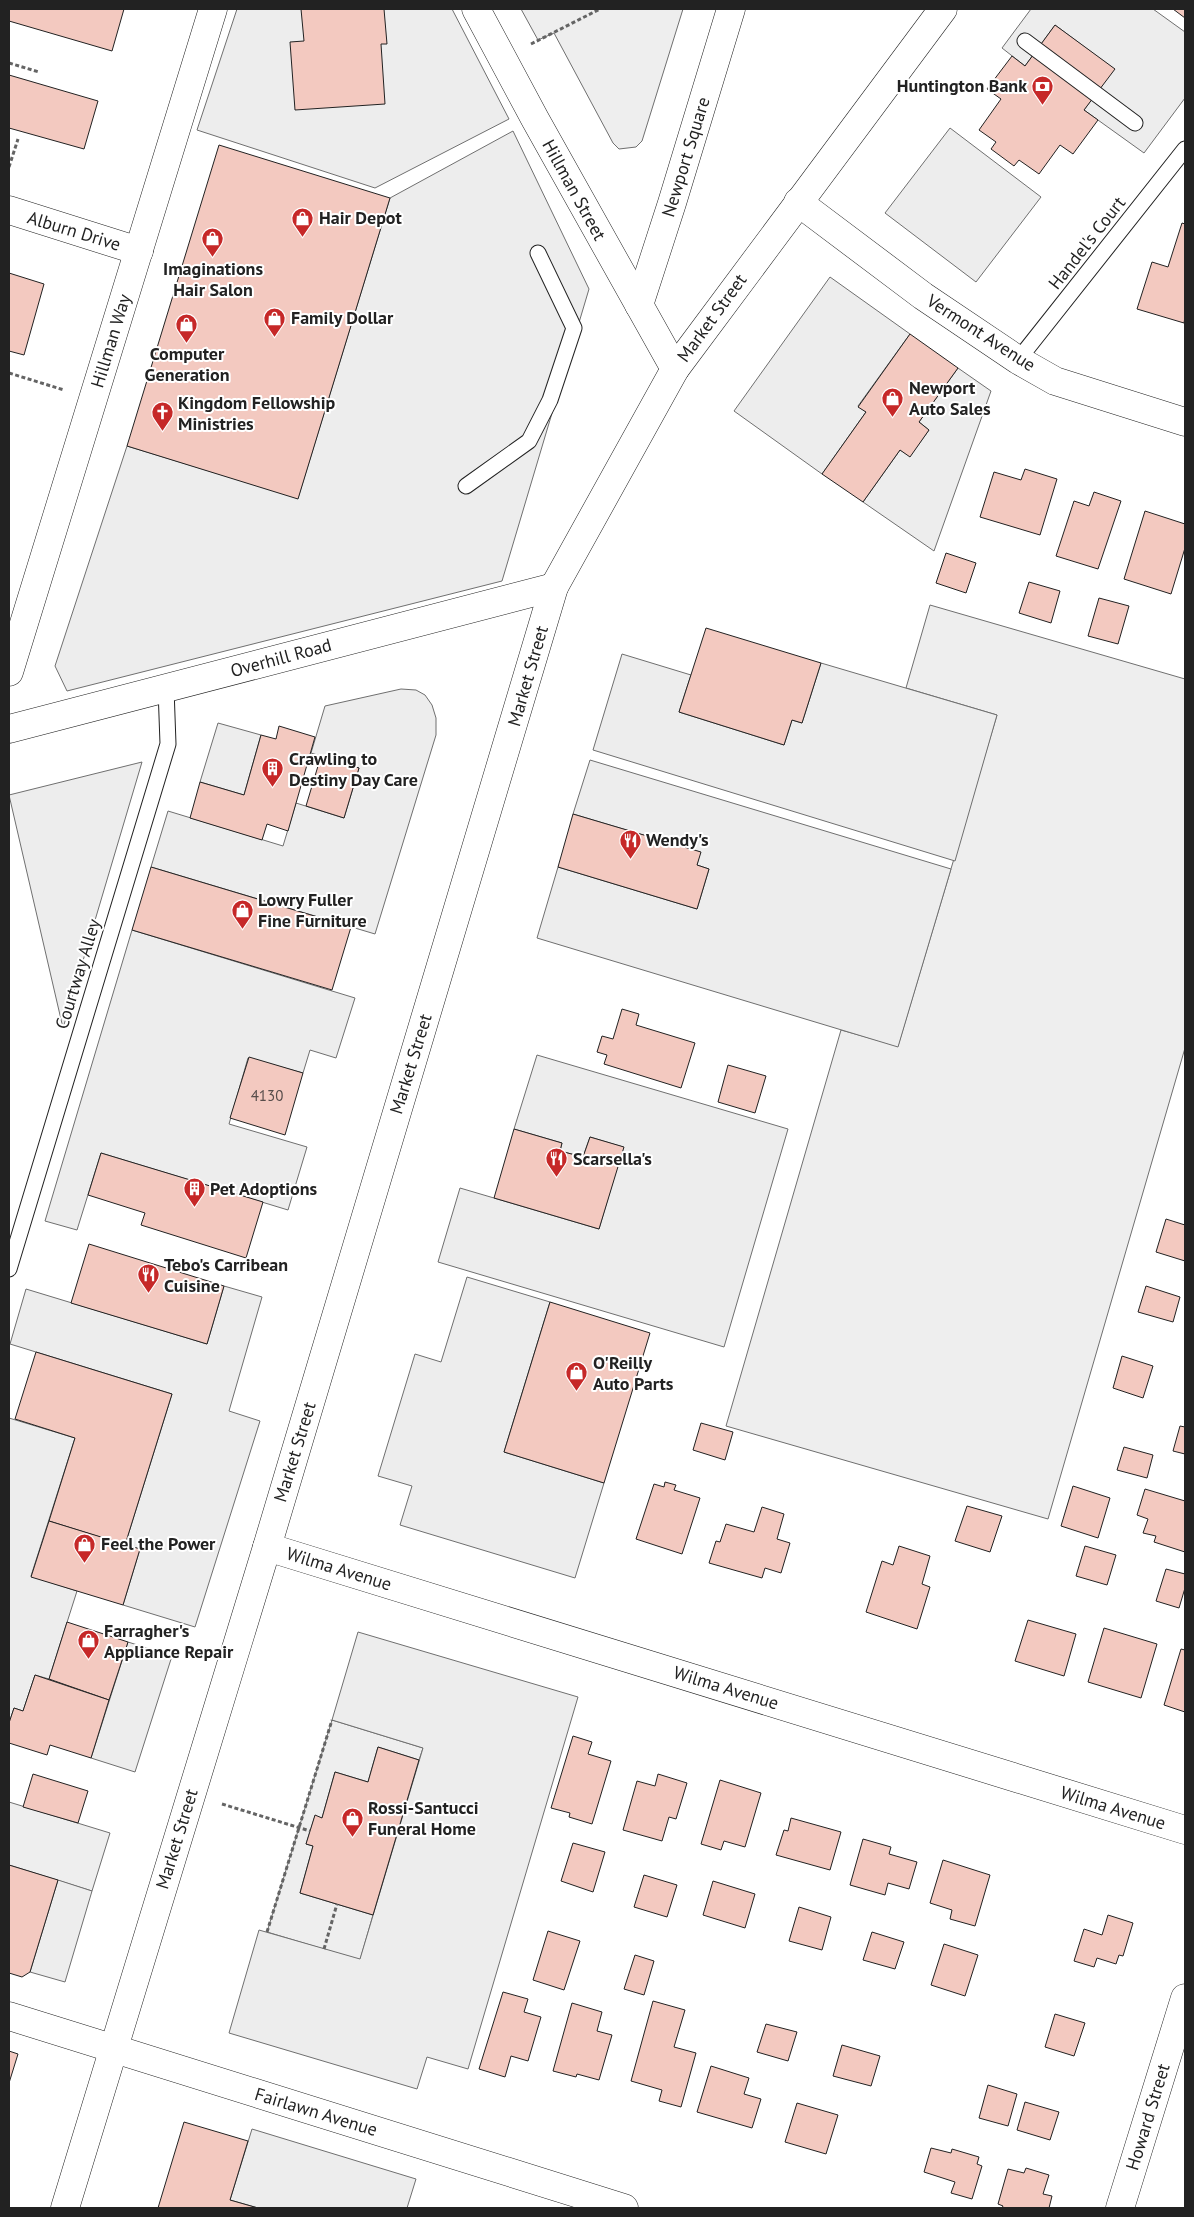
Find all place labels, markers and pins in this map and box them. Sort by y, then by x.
place label: Huntington Bank [897,74,1027,97]
bank icon: Huntington Bank [1031,74,1055,105]
shop icon: Hair Depot [291,206,315,237]
place label: Hair Depot [319,206,403,229]
shop icon: Imaginations Hair Salon [201,227,225,258]
place label: Imaginations Hair Salon [163,257,263,301]
shop icon: Family Dollar [263,306,287,337]
place label: Family Dollar [291,306,394,329]
shop icon: Computer Generation [175,312,199,343]
place label: Computer Generation [145,342,229,386]
place label: Newport Auto Sales [909,376,991,420]
shop icon: Newport Auto Sales [881,386,905,417]
place label: Kingdom Fellowship Ministries [178,391,335,435]
church icon: Kingdom Fellowship Ministries [150,401,174,432]
place label: Crawling to Destiny Day Care [289,747,418,791]
building icon: Crawling to Destiny Day Care [261,757,285,788]
restaurant icon: Wendy's [618,828,642,859]
place label: Wendy's [646,828,709,851]
place label: Lowry Fuller Fine Furniture [258,888,367,932]
shop icon: Lowry Fuller Fine Furniture [230,898,254,929]
restaurant icon: Scarsella's [545,1147,569,1178]
place label: Scarsella's [573,1147,652,1170]
building icon: Pet Adoptions [182,1177,206,1208]
place label: Pet Adoptions [210,1177,317,1200]
place label: Tebo's Carribean Cuisine [164,1253,288,1297]
restaurant icon: Tebo's Carribean Cuisine [136,1263,160,1294]
place label: O'Reilly Auto Parts [593,1351,674,1395]
shop icon: O'Reilly Auto Parts [565,1361,589,1392]
shop icon: Feel the Power [73,1532,97,1563]
place label: Feel the Power [101,1532,216,1555]
place label: Farragher's Appliance Repair [104,1619,234,1663]
shop icon: Farragher's Appliance Repair [76,1629,100,1660]
place label: Rossi-Santucci Funeral Home [368,1796,479,1840]
shop icon: Rossi-Santucci Funeral Home [340,1806,364,1837]

